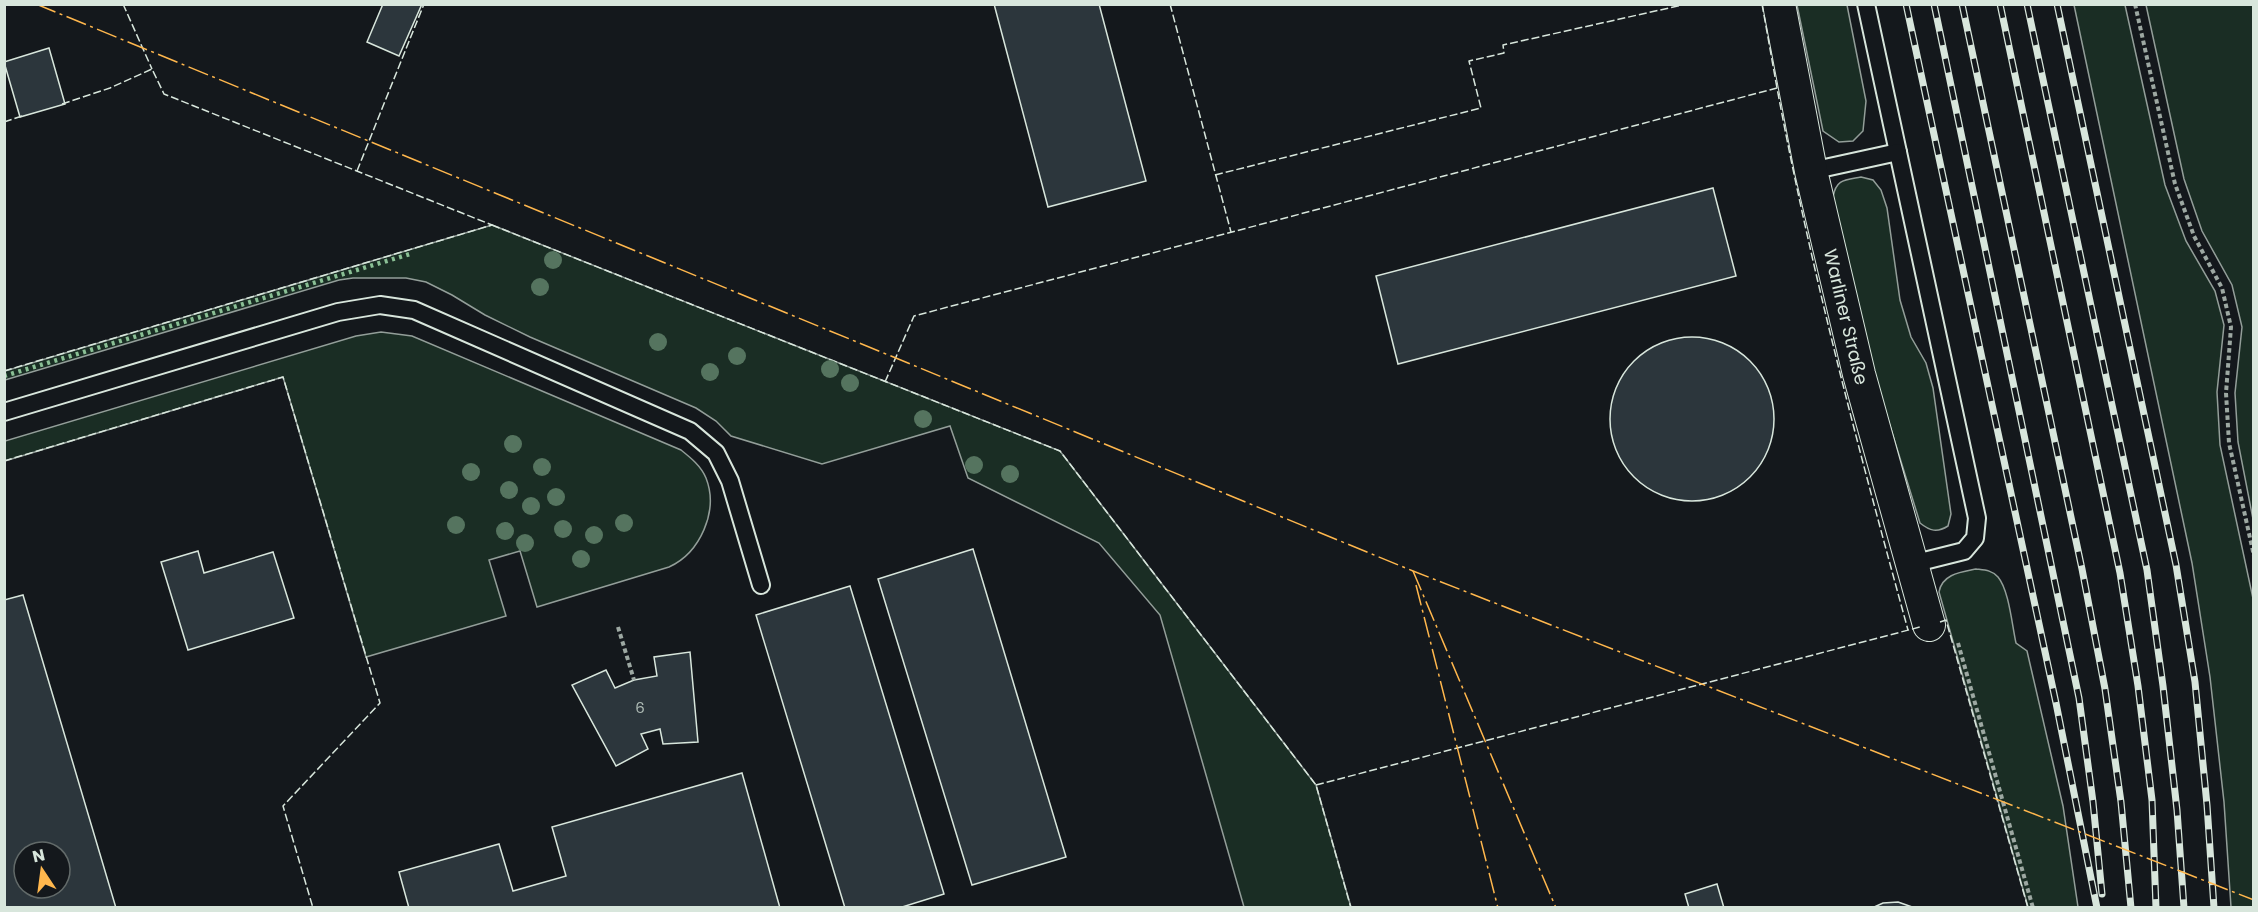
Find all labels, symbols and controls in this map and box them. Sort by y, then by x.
street label: Warliner Straße [1818,246,1874,388]
house number: 6 [635,697,645,718]
north arrow [12,840,72,900]
text: N [30,843,47,868]

